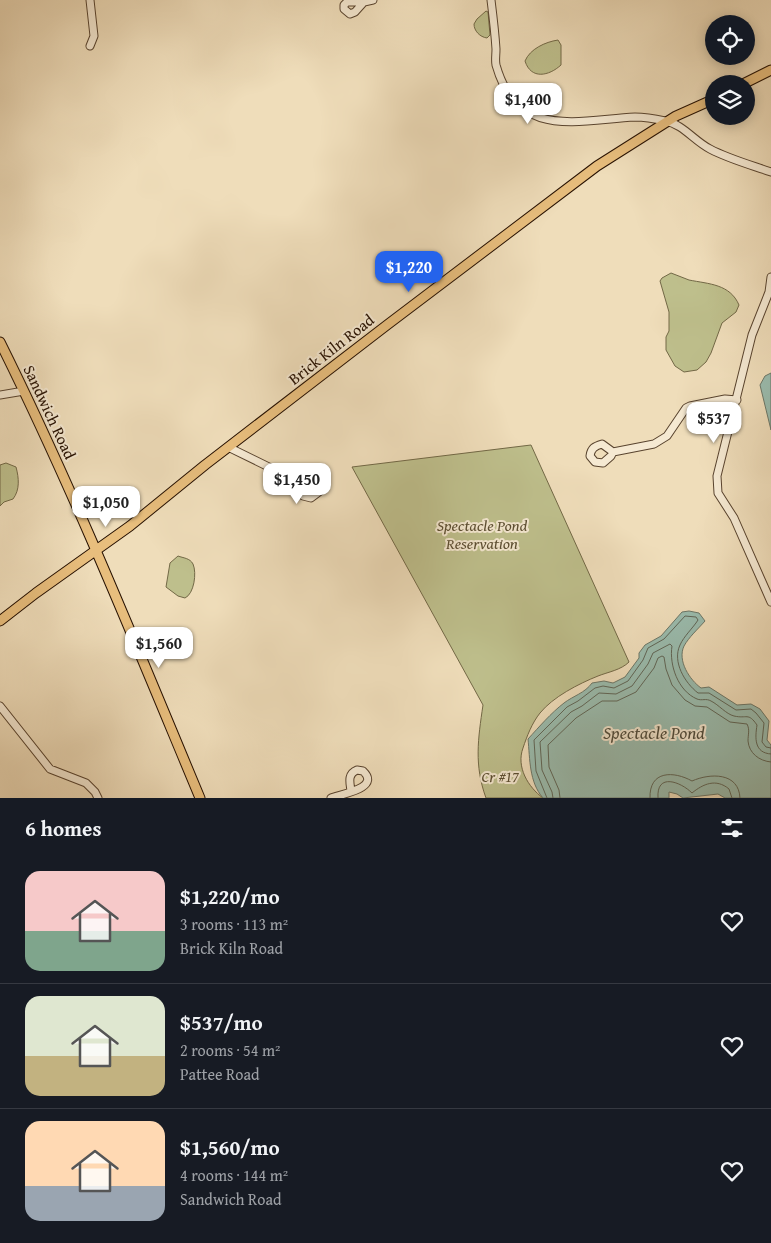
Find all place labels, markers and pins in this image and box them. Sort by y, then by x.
pin: $1,400 [487,82,569,125]
pin: $1,220 [368,250,450,293]
pin: $537 [684,402,744,444]
pin: $1,450 [256,462,338,505]
pin: $1,050 [65,486,147,528]
pin: $1,560 [118,626,200,669]

